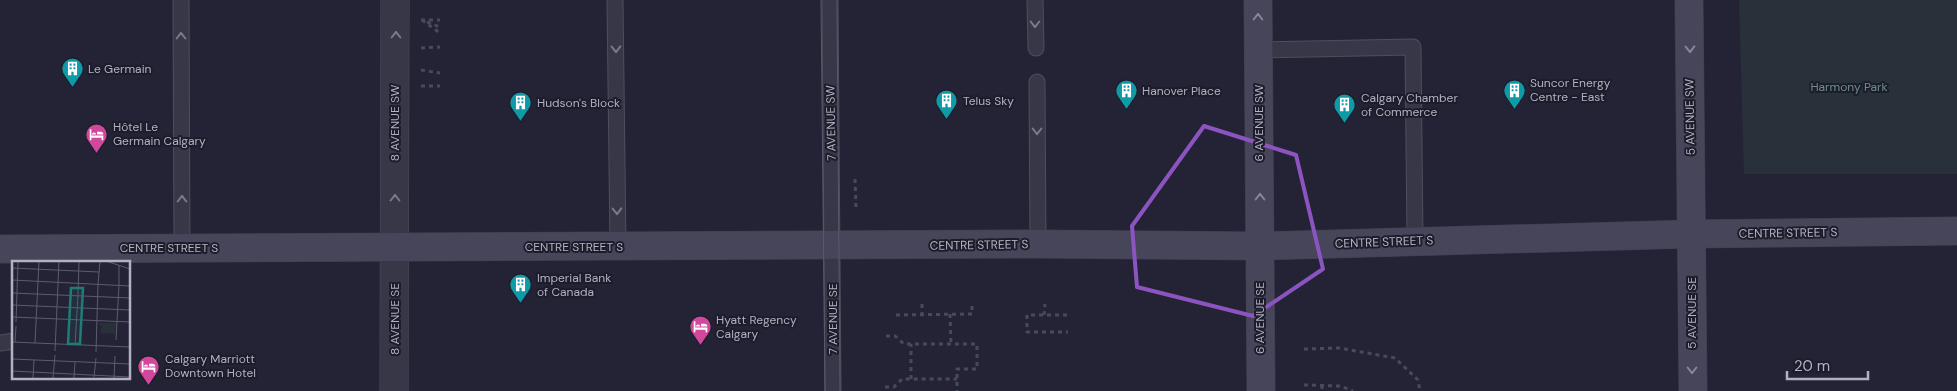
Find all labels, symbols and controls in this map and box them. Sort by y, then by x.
one-way arrow [1253,13,1263,20]
one-way arrow [1030,20,1041,28]
one-way arrow [391,31,401,38]
one-way arrow [176,32,186,40]
one-way arrow [611,45,621,53]
one-way arrow [1685,45,1695,53]
building icon: Le Germain [60,57,84,88]
place label: Le Germain [88,61,152,77]
place label: Suncor Energy Centre - East [1530,75,1611,105]
building icon: Suncor Energy Centre - East [1502,78,1526,109]
street label: 5 AVENUE SW [1681,78,1699,155]
building icon: Hanover Place [1114,79,1138,110]
park label: Harmony Park [1810,79,1888,95]
place label: Hanover Place [1142,83,1221,99]
street label: 8 AVENUE SW [387,84,403,161]
street label: 6 AVENUE SW [1251,84,1267,161]
street label: 7 AVENUE SW [822,85,840,161]
building icon: Telus Sky [935,89,959,120]
place label: Calgary Chamber of Commerce [1361,90,1458,120]
building icon: Hudson's Block [509,91,533,122]
place label: Telus Sky [963,93,1014,109]
building icon: Calgary Chamber of Commerce [1333,93,1357,124]
place label: Hudson's Block [537,95,620,111]
place label: Hôtel Le Germain Calgary [113,119,206,149]
hotel icon: Hôtel Le Germain Calgary [85,122,109,153]
one-way arrow [1032,128,1042,135]
one-way arrow [390,193,400,201]
one-way arrow [1254,193,1265,201]
one-way arrow [177,195,187,202]
one-way arrow [612,208,622,215]
street label: CENTRE STREET S [1739,224,1837,242]
street label: CENTRE STREET S [1334,232,1434,252]
street label: CENTRE STREET S [930,236,1028,254]
street label: CENTRE STREET S [525,239,623,255]
street label: CENTRE STREET S [120,240,218,256]
inset map [12,261,130,378]
place label: Imperial Bank of Canada [537,270,611,300]
building icon: Imperial Bank of Canada [509,273,533,304]
street label: 5 AVENUE SE [1684,277,1700,349]
street label: 6 AVENUE SE [1252,282,1268,354]
street label: 8 AVENUE SE [387,283,403,355]
street label: 7 AVENUE SE [825,283,841,355]
place label: Hyatt Regency Calgary [716,312,797,342]
hotel icon: Hyatt Regency Calgary [688,315,712,346]
scale bar [1787,348,1868,380]
place label: Calgary Marriott Downtown Hotel [165,351,256,381]
hotel icon: Calgary Marriott Downtown Hotel [137,354,161,385]
text: 20 m [1794,356,1830,376]
one-way arrow [1687,367,1698,375]

